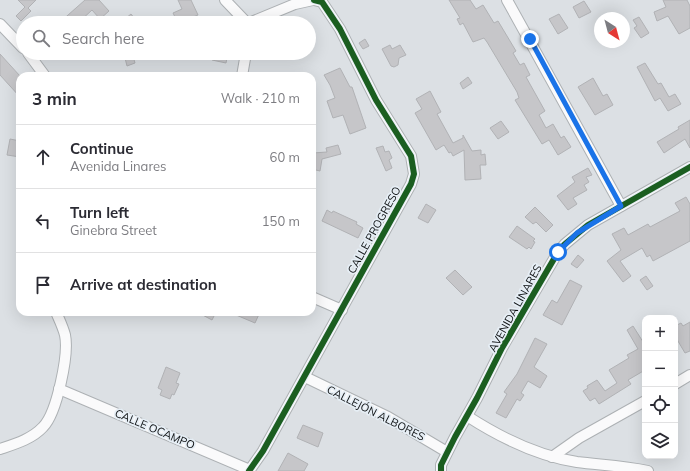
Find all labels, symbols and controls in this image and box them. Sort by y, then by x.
north arrow [594,12,630,48]
search box [16,16,316,60]
icon: search [30,27,52,49]
text: Search here [62,29,144,48]
route end [521,30,539,48]
text: 3 min [32,88,77,109]
text: Walk · 210 m [221,90,300,106]
text: Continue [70,139,133,158]
icon: ahead [32,146,54,168]
text: 60 m [270,149,300,165]
text: Avenida Linares [70,158,167,174]
street label: CALLE PROGRESO [344,184,404,276]
text: Turn left [70,203,129,222]
icon: left [32,210,54,232]
text: 150 m [262,213,300,229]
text: Ginebra Street [70,222,157,238]
route start [549,243,567,261]
street label: AVENIDA LINARES [485,262,545,354]
icon: arrive [32,274,54,296]
text: Arrive at destination [70,275,217,294]
map controls [642,315,678,459]
button: + [642,315,678,351]
button: − [642,351,678,387]
street label: CALLEJÓN ALBORES [325,382,427,444]
button: locate [642,387,678,423]
street label: CALLE OCAMPO [113,406,197,452]
button: layers [642,423,678,459]

